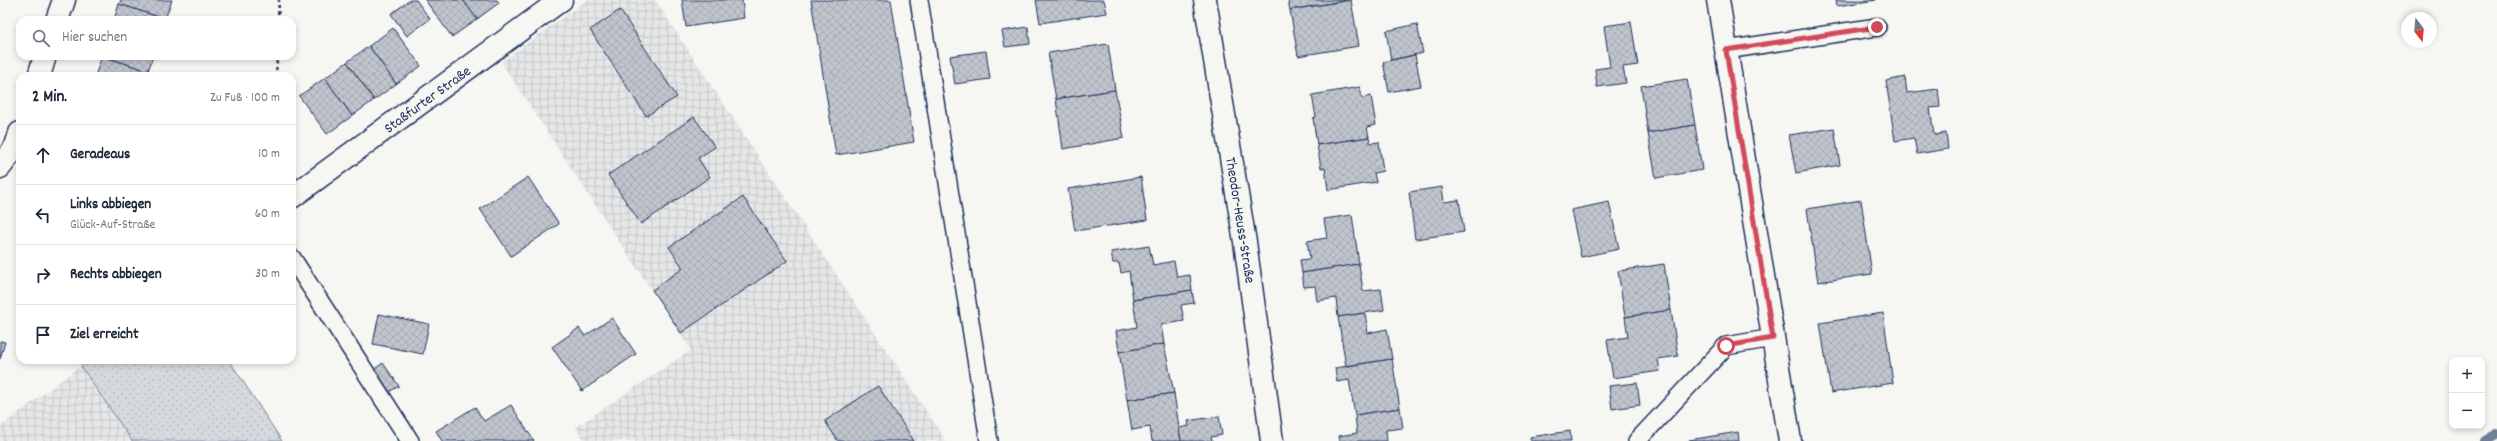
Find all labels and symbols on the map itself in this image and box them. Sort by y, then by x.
north arrow [2401,12,2437,48]
route end [1868,18,1886,36]
street label: Staßfurter Straße [380,61,477,140]
street label: Theodor-Heuss-Straße [1218,156,1260,285]
route start [1717,337,1735,355]

